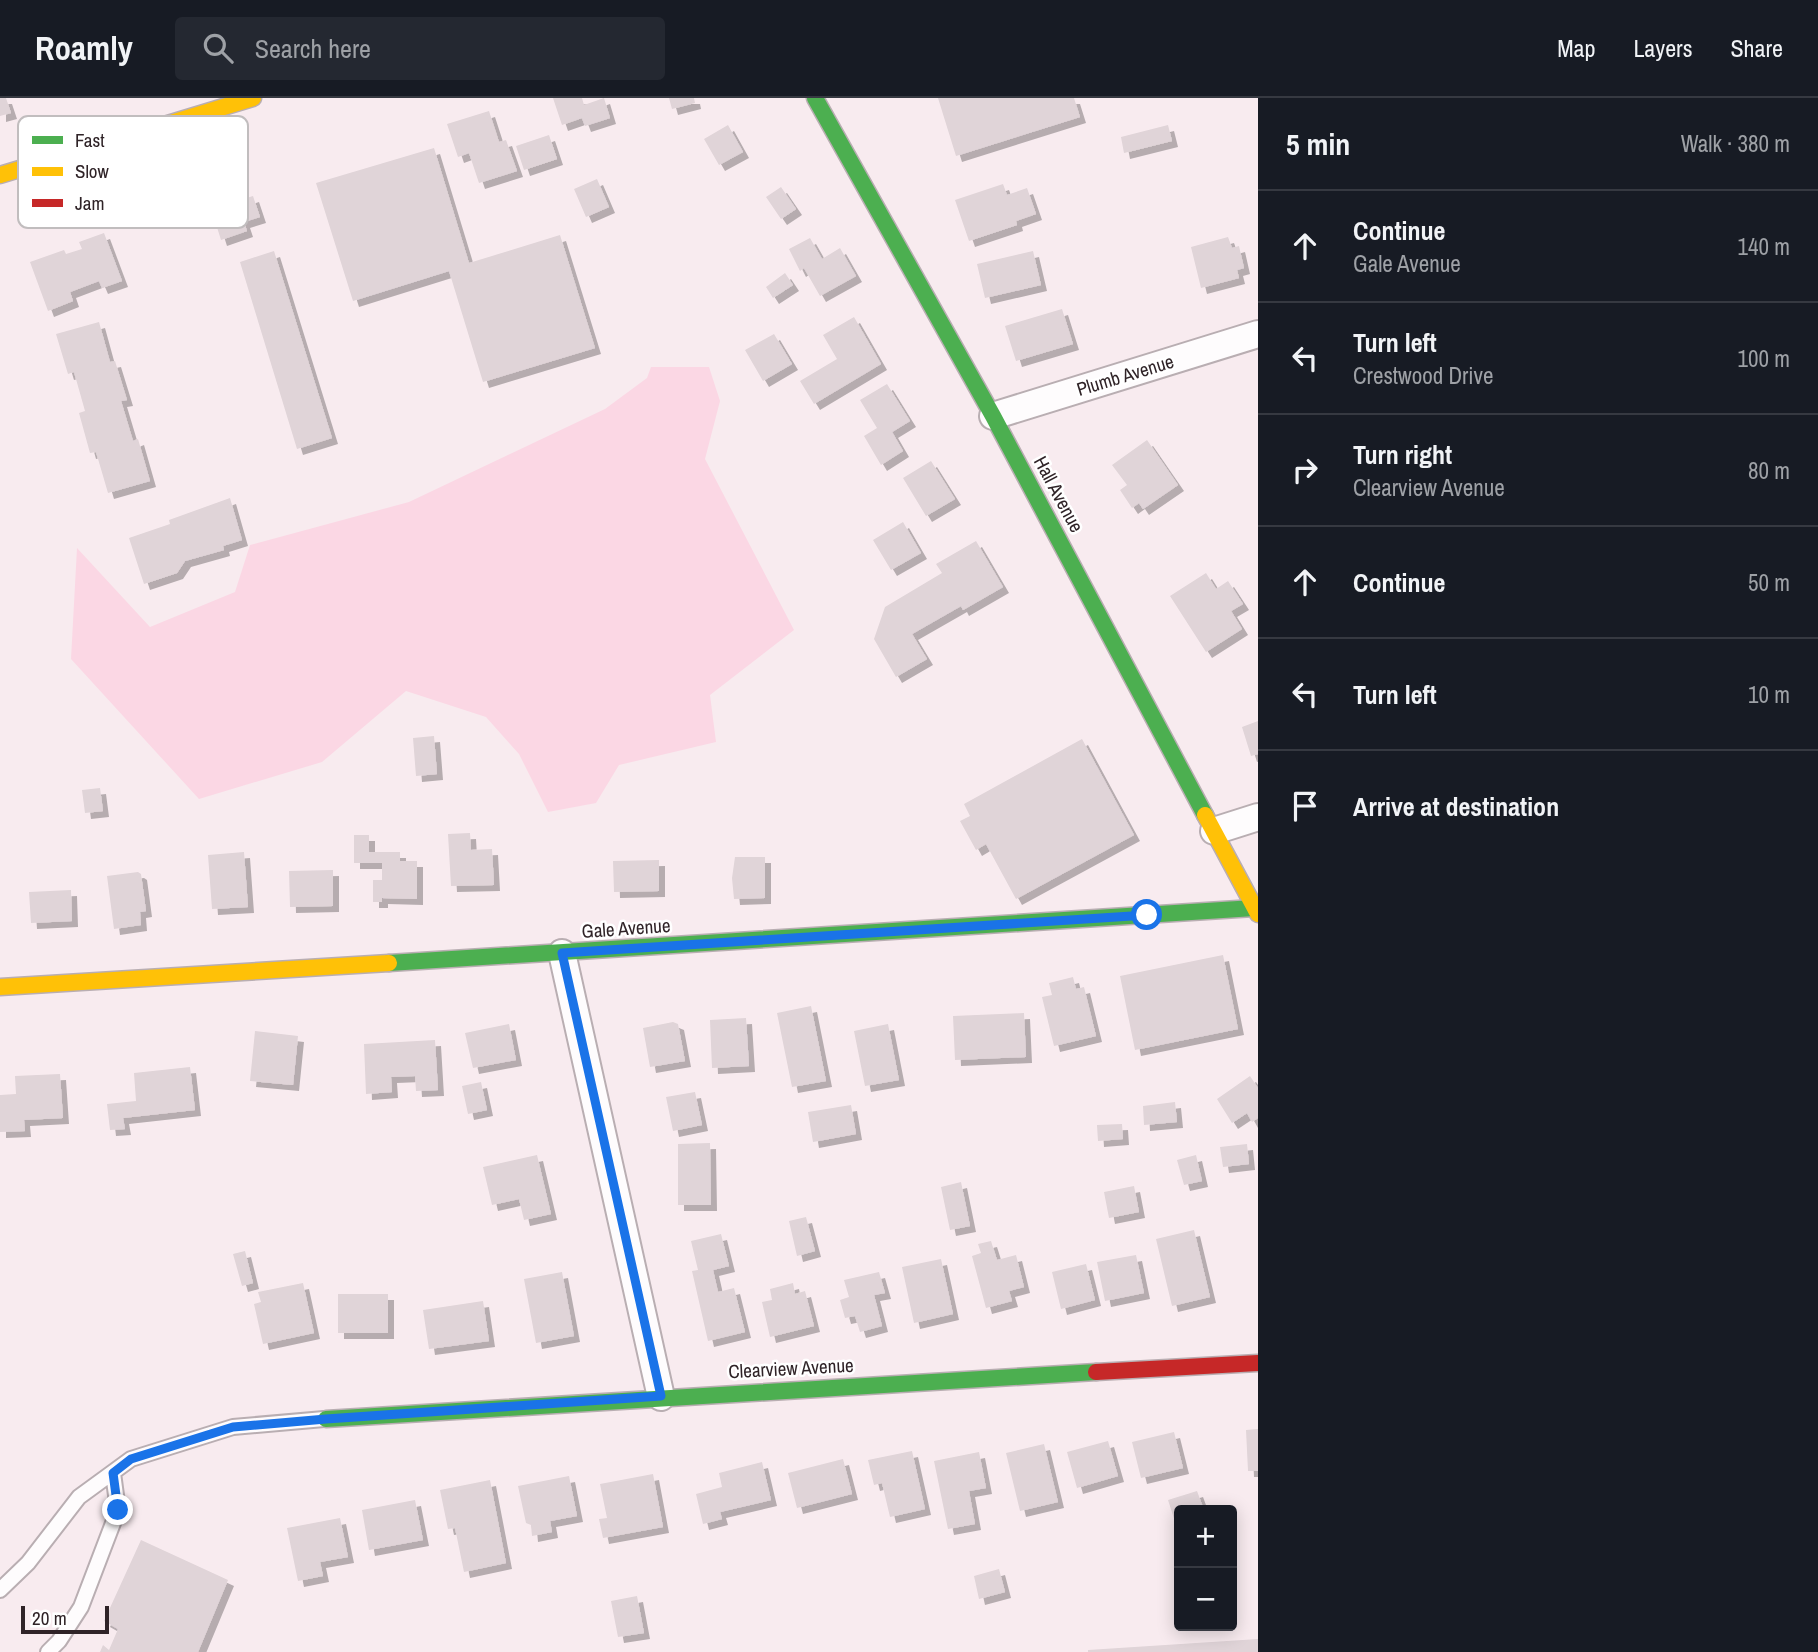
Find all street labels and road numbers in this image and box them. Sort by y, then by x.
street label: Plumb Avenue [1073,348,1177,402]
street label: Hall Avenue [1028,451,1090,537]
street label: Gale Avenue [581,912,671,944]
street label: Clearview Avenue [728,1352,854,1384]

